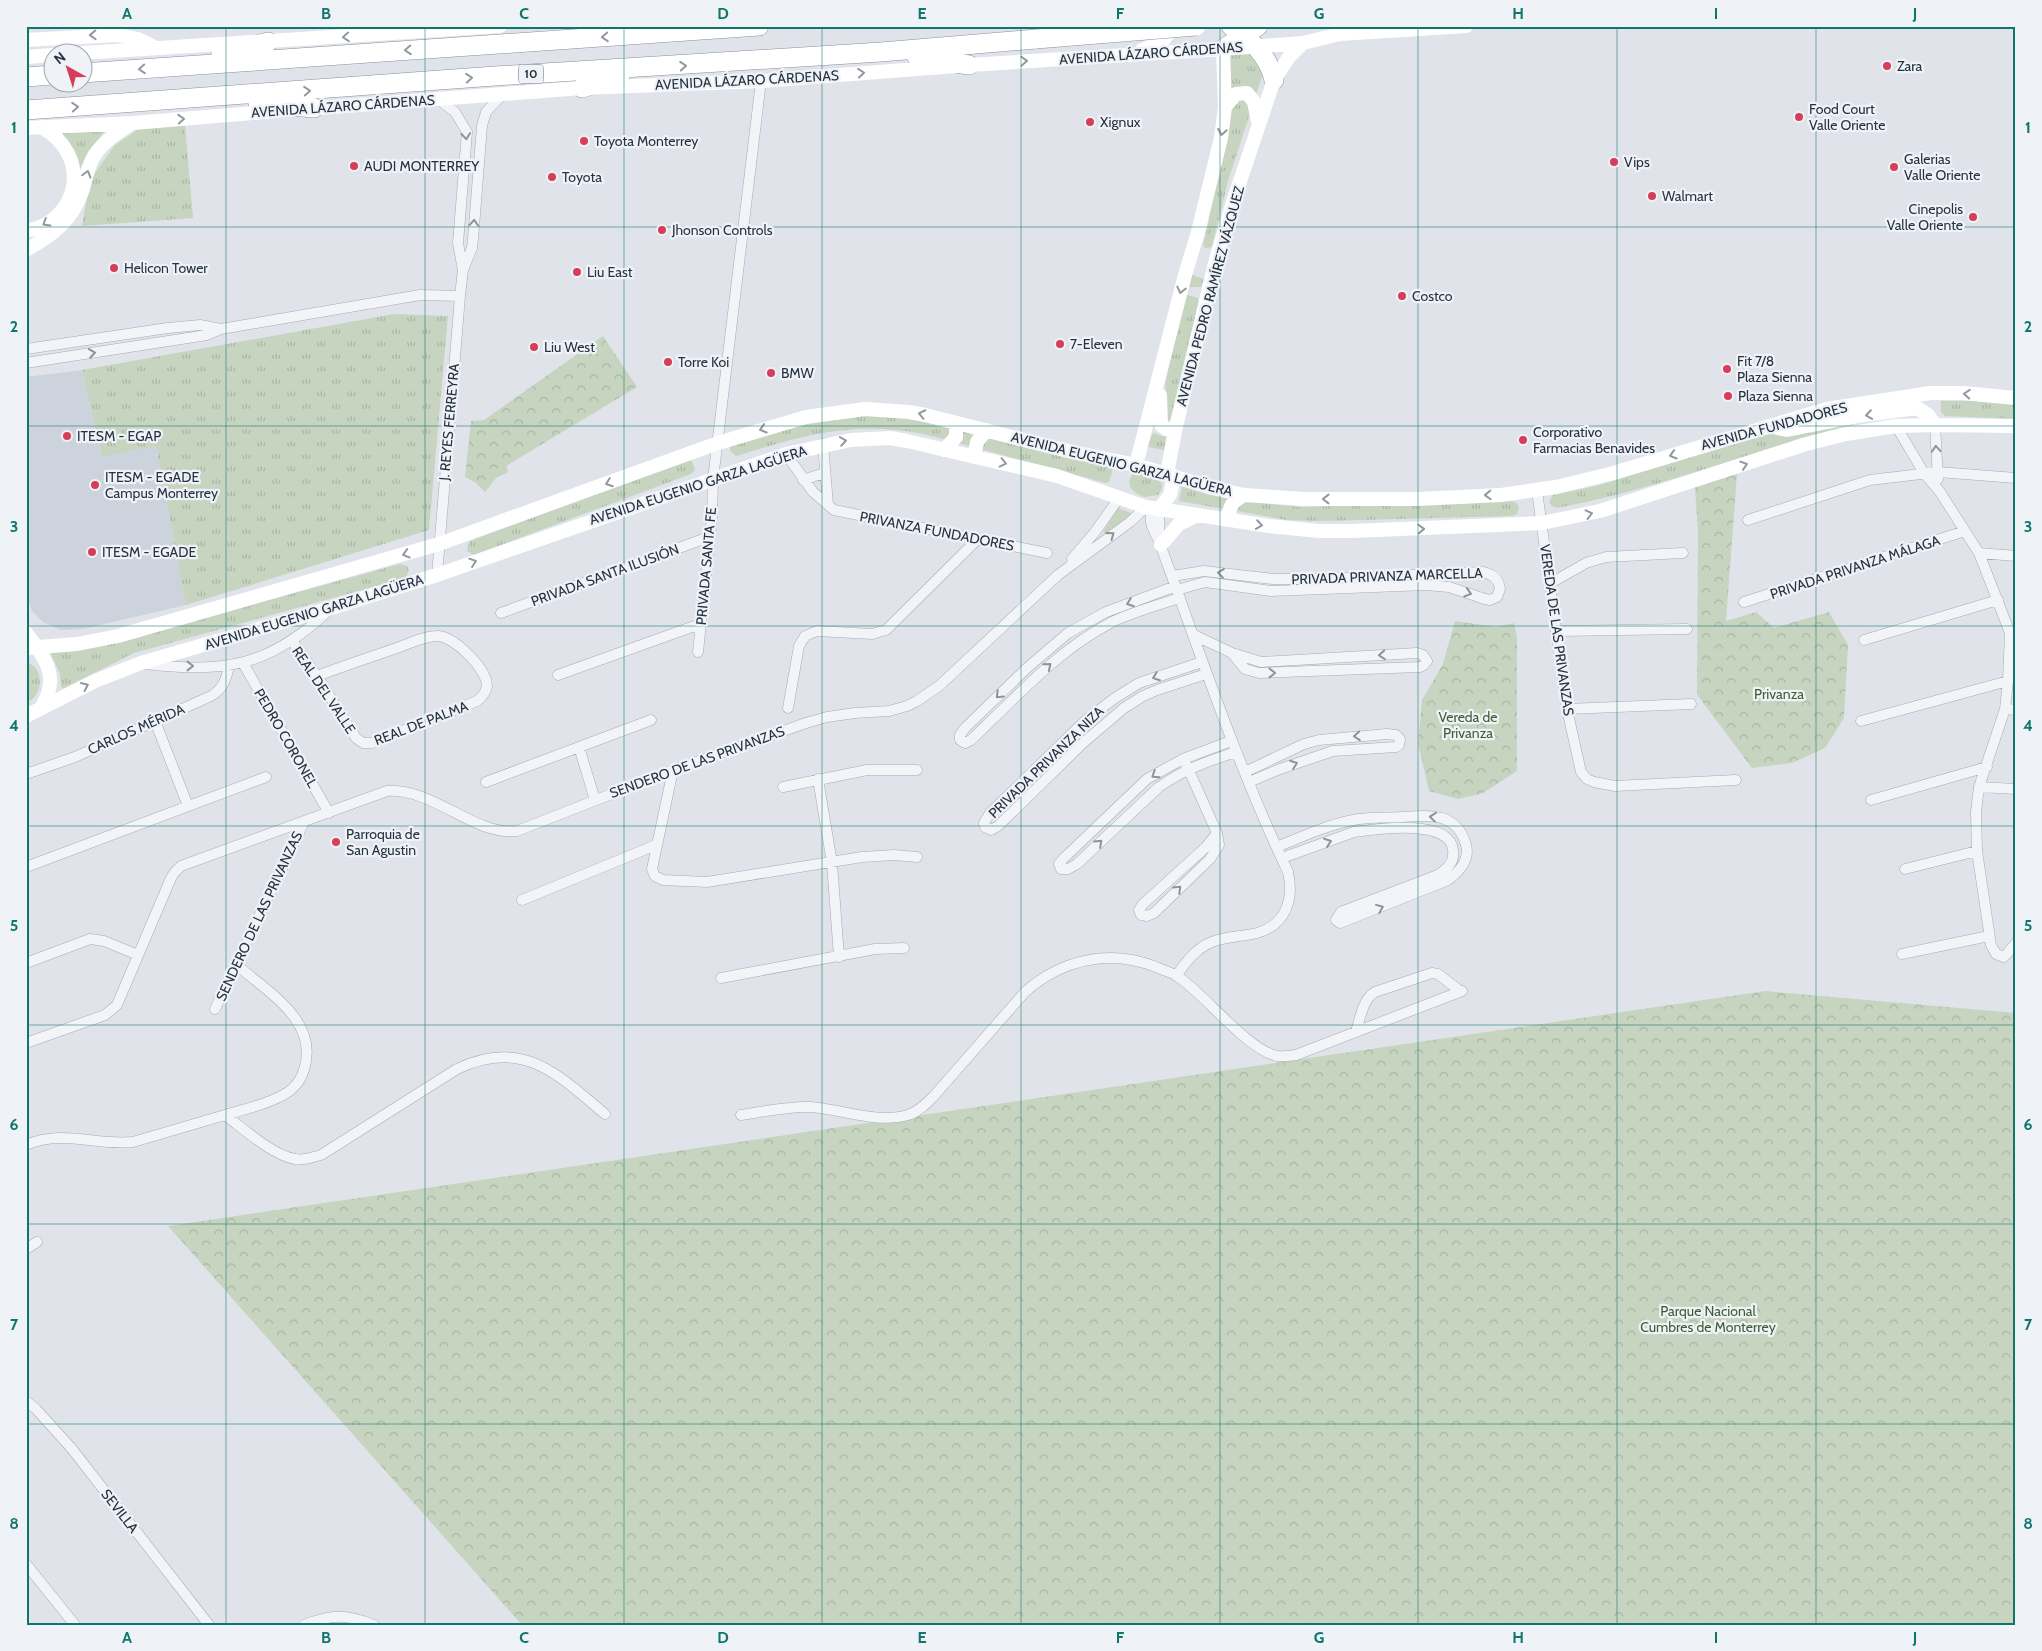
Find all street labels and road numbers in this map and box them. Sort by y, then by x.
street label: AVENIDA LÁZARO CÁRDENAS [1059,38,1243,68]
road number: 10 [518,64,544,84]
street label: AVENIDA LÁZARO CÁRDENAS [655,66,839,94]
street label: AVENIDA LÁZARO CÁRDENAS [251,91,435,121]
street label: AVENIDA PEDRO RAMÍREZ VÁZQUEZ [1172,184,1248,408]
street label: J. REYES FERREYRA [435,362,463,482]
street label: AVENIDA FUNDADORES [1699,398,1849,454]
street label: AVENIDA EUGENIO GARZA LAGÜERA [1009,428,1235,500]
street label: AVENIDA EUGENIO GARZA LAGÜERA [587,441,809,529]
street label: PRIVADA SANTA FE [692,506,720,626]
street label: PRIVANZA FUNDADORES [858,507,1016,555]
street label: PRIVADA PRIVANZA MÁLAGA [1768,531,1943,603]
street label: PRIVADA SANTA ILUSIÓN [528,540,682,610]
street label: VEREDA DE LAS PRIVANZAS [1536,543,1578,717]
street label: PRIVADA PRIVANZA MARCELLA [1291,564,1483,588]
street label: AVENIDA EUGENIO GARZA LAGÜERA [203,570,426,654]
street label: REAL DEL VALLE [288,643,360,737]
street label: PEDRO CORONEL [250,685,322,791]
street label: REAL DE PALMA [371,697,471,749]
street label: CARLOS MÉRIDA [85,699,188,758]
street label: PRIVADA PRIVANZA NIZA [984,702,1108,822]
street label: SENDERO DE LAS PRIVANZAS [607,722,787,802]
street label: SENDERO DE LAS PRIVANZAS [212,828,306,1004]
street label: SEVILLA [97,1485,143,1537]

